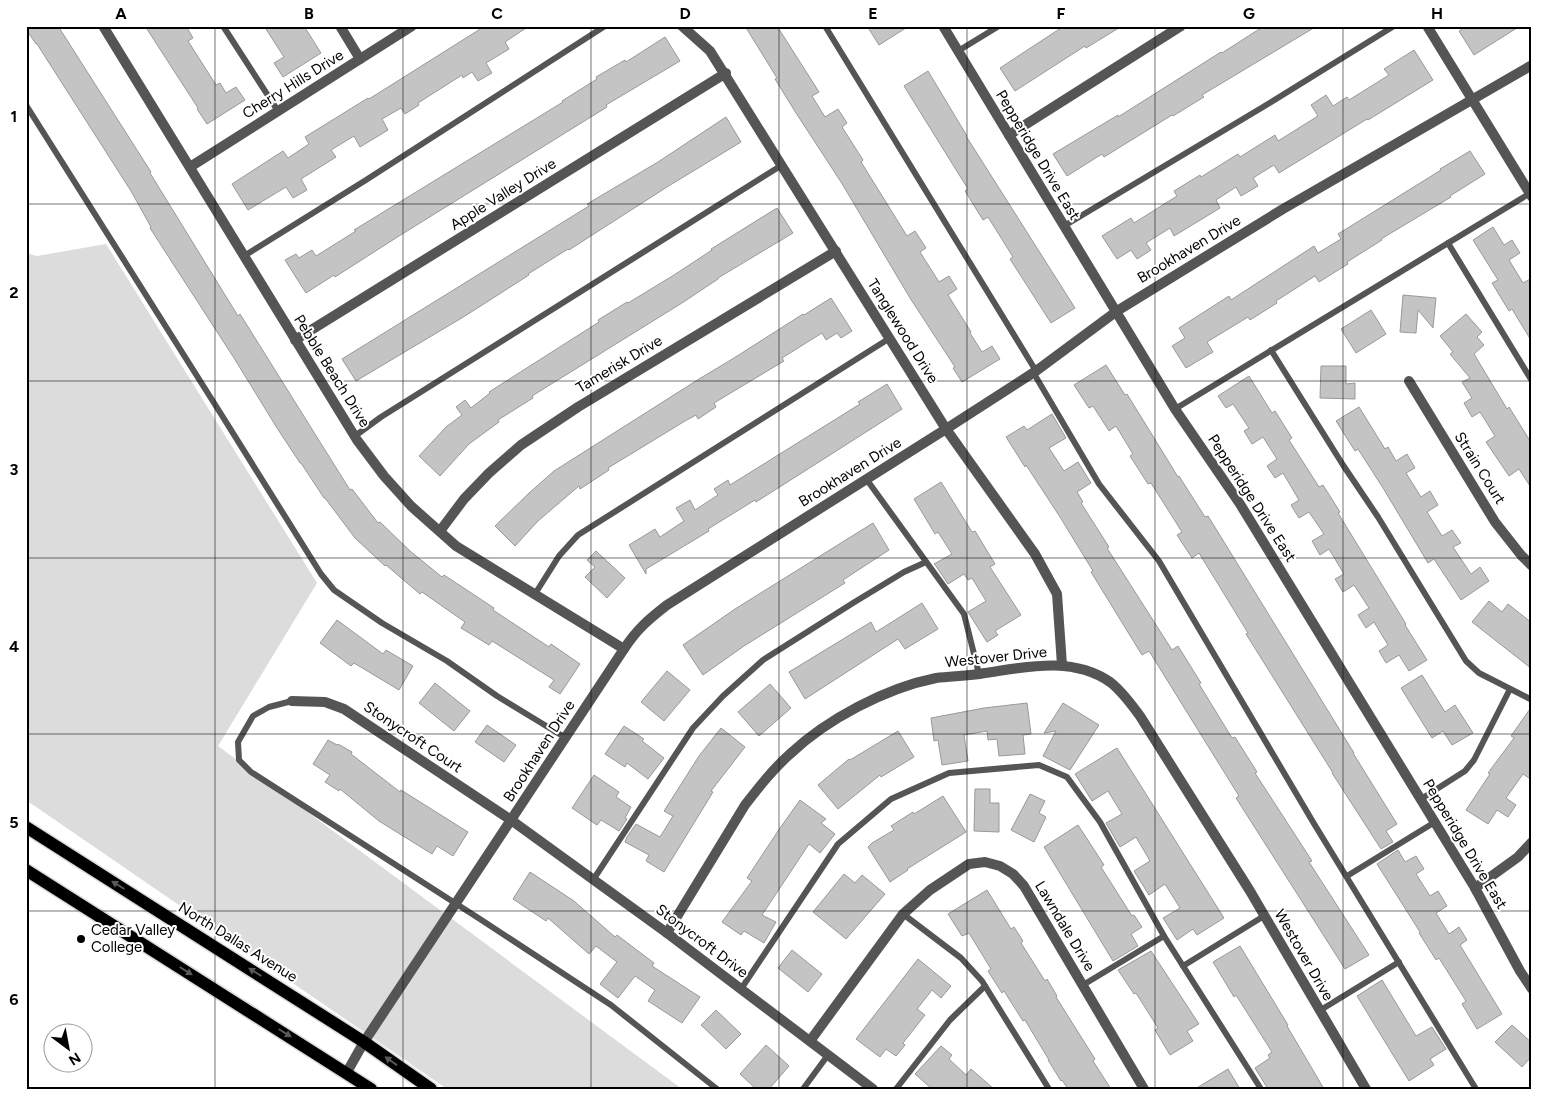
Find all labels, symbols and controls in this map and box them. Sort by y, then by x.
text: A [115,4,127,23]
text: B [304,4,314,23]
text: C [491,4,503,23]
text: D [679,4,691,23]
text: E [868,4,878,23]
text: F [1057,4,1066,23]
text: G [1243,4,1255,23]
text: H [1431,4,1443,23]
street label: Cherry Hills Drive [239,46,347,122]
street label: Pepperidge Drive East [992,87,1084,223]
text: 1 [11,107,17,126]
street label: Apple Valley Drive [447,154,559,234]
street label: Brookhaven Drive [1134,211,1244,287]
street label: Tanglewood Drive [864,276,942,386]
text: 2 [9,283,19,302]
street label: Pebble Beach Drive [290,311,374,431]
street label: Tamerisk Drive [573,331,665,397]
street label: Strain Court [1451,429,1509,508]
street label: Pepperidge Drive East [1204,431,1300,565]
street label: Brookhaven Drive [795,433,905,511]
text: 3 [10,460,19,479]
text: 4 [9,637,19,656]
street label: Westover Drive [944,643,1048,671]
street label: Stonycroft Court [360,697,466,777]
street label: Brookhaven Drive [499,697,579,805]
street label: Pepperidge Drive East [1419,776,1511,912]
text: 5 [9,813,19,832]
street label: Lawndale Drive [1031,878,1099,974]
one-way arrow [111,880,124,890]
street label: North Dallas Avenue [175,898,301,986]
street label: Stonycroft Drive [652,900,752,982]
street label: Westover Drive [1271,906,1337,1004]
place label: Cedar Valley College [91,921,175,956]
marker: Cedar Valley College [75,933,87,945]
one-way arrow [179,966,192,975]
one-way arrow [248,967,261,977]
text: 6 [9,990,19,1009]
north arrow [42,1022,92,1072]
one-way arrow [279,1029,292,1038]
text: N [66,1049,84,1069]
one-way arrow [384,1056,398,1066]

